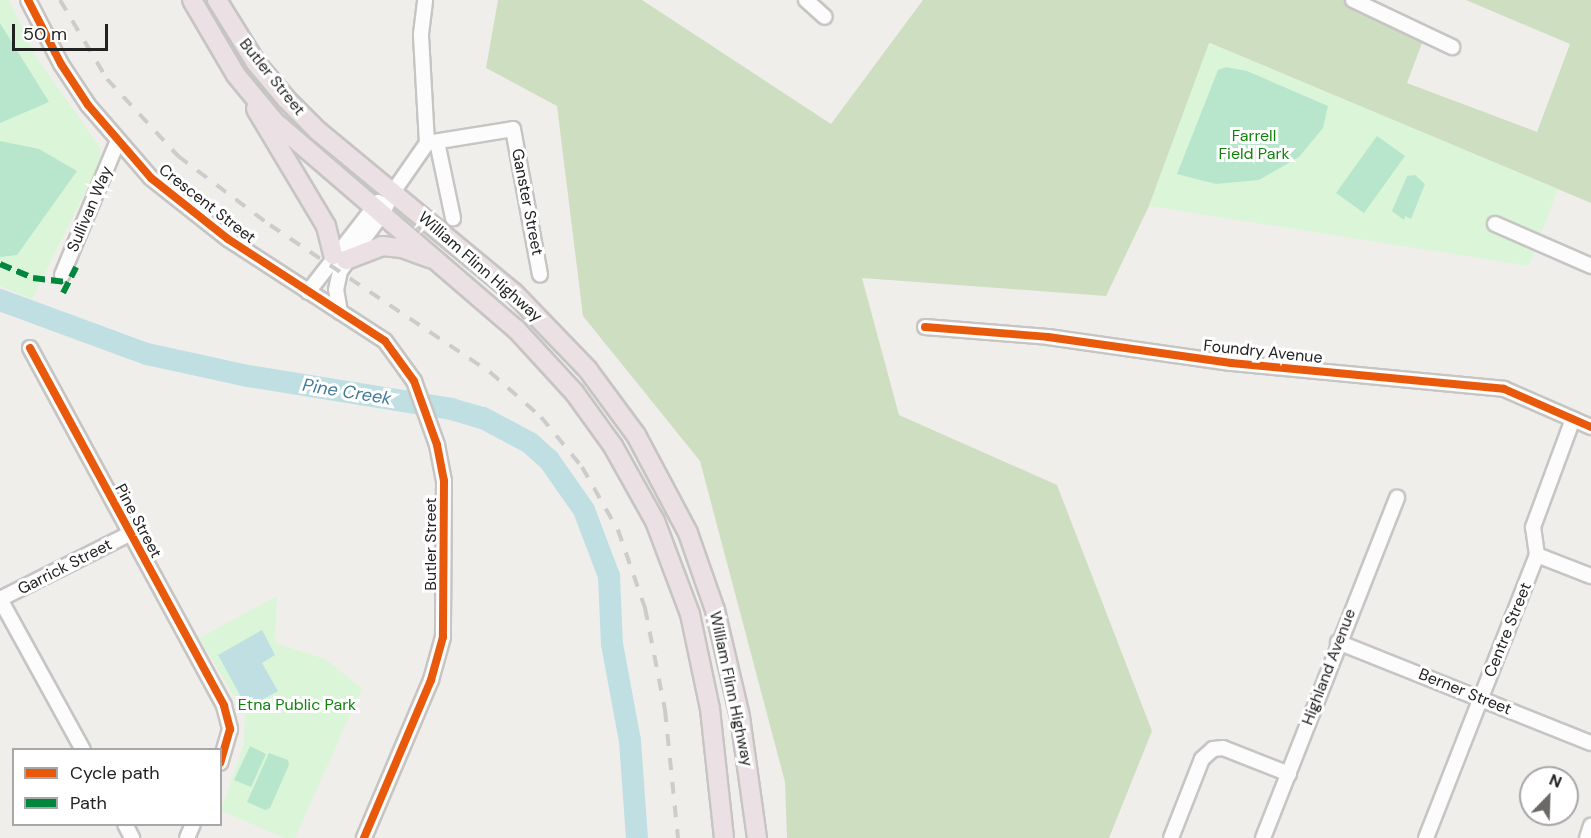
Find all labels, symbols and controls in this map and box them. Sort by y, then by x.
scale bar [15,12,111,50]
text: 50 m [23,22,67,46]
street label: Butler Street [235,35,309,119]
park label: Farrell Field Park [1219,126,1289,164]
street label: Ganster Street [507,147,547,257]
street label: Crescent Street [155,160,259,248]
street label: Sullivan Way [63,163,117,255]
street label: William Flinn Highway [414,208,546,326]
street label: Foundry Avenue [1203,336,1323,368]
water label: Pine Creek [301,374,393,410]
street label: Pine Street [111,481,165,561]
street label: Butler Street [421,497,441,591]
street label: Garrick Street [15,535,115,599]
street label: Centre Street [1480,580,1536,680]
street label: Highland Avenue [1298,606,1360,728]
street label: William Flinn Highway [705,610,757,768]
street label: Berner Street [1416,665,1514,719]
park label: Etna Public Park [238,695,356,715]
legend [12,748,222,826]
text: Cycle path [70,761,160,785]
north arrow [1519,766,1579,826]
text: N [1546,769,1565,793]
text: Path [70,791,107,815]

